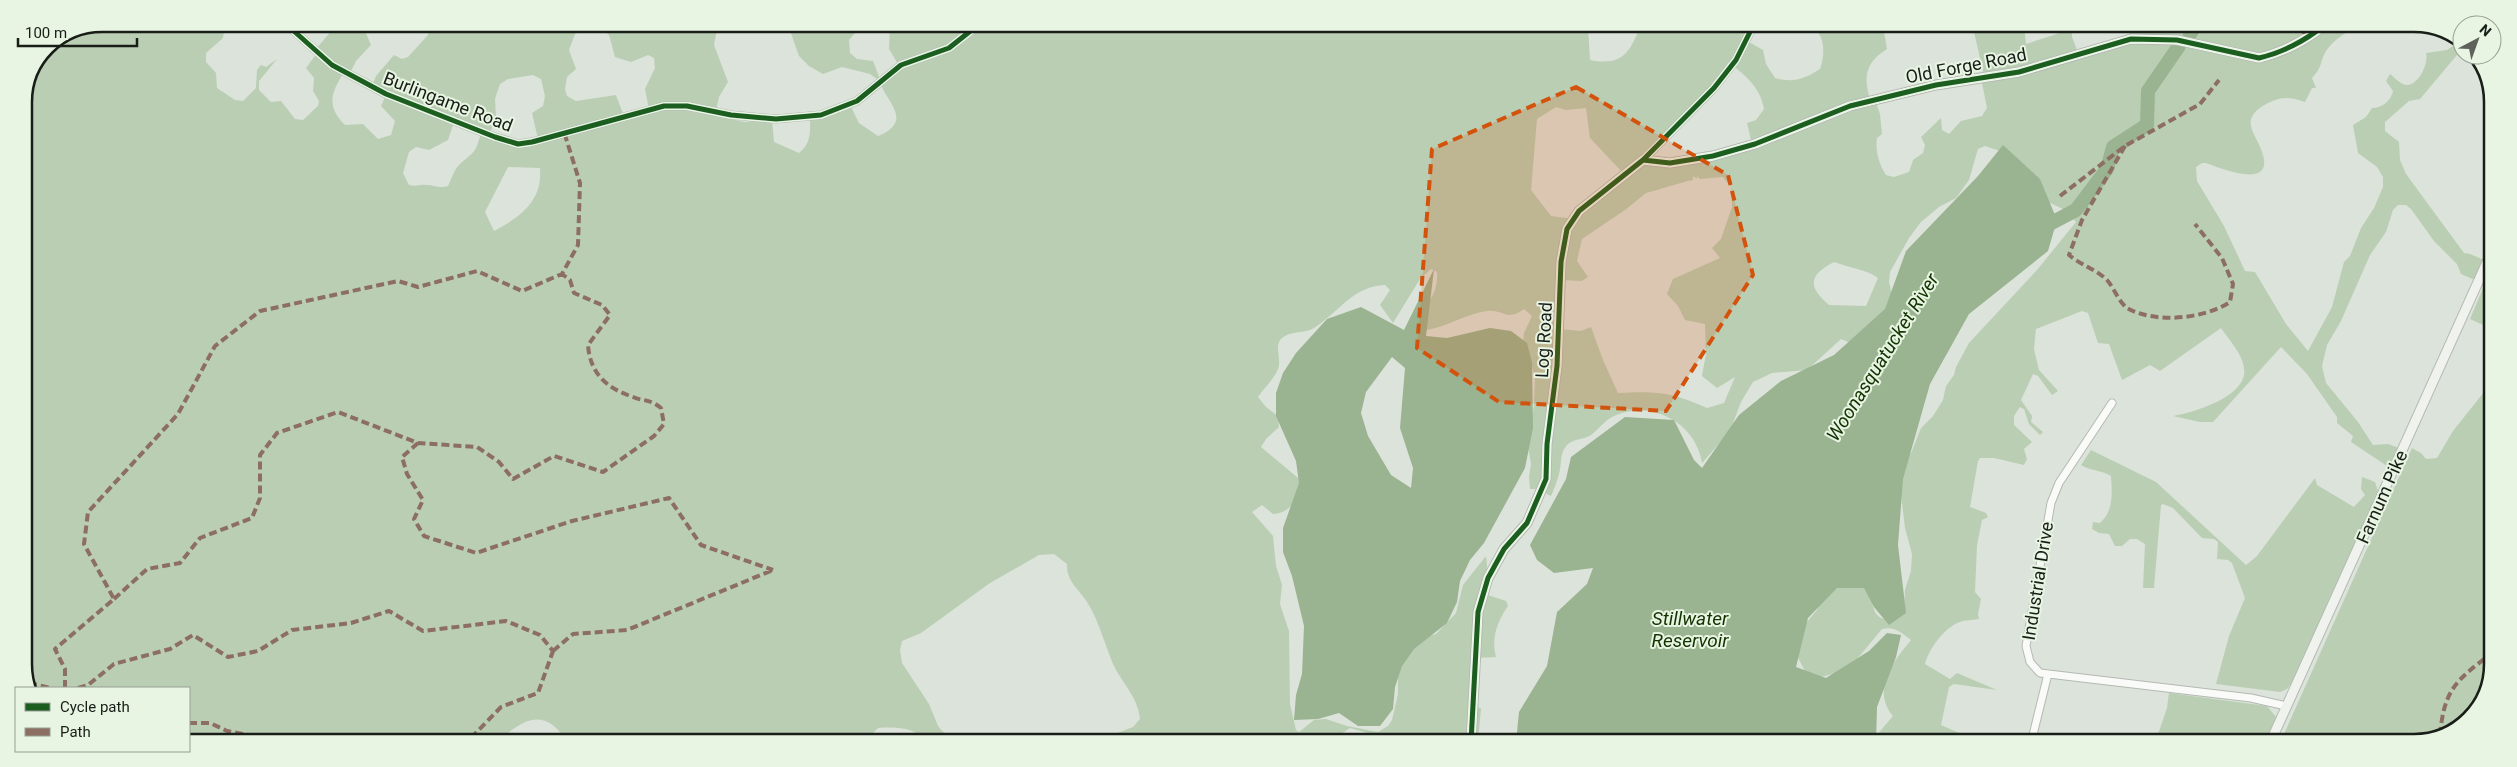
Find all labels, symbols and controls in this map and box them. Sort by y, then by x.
scale bar [18,15,136,47]
north arrow [2452,15,2502,65]
text: N [2477,21,2495,39]
text: 100 m [25,24,67,42]
street label: Old Forge Road [1904,43,2028,88]
street label: Burlingame Road [380,67,516,136]
water label: Woonasquatucket River [1821,268,1944,445]
street label: Log Road [1531,302,1556,378]
street label: Farnum Pike [2352,447,2411,547]
street label: Industrial Drive [2018,520,2057,642]
water label: Stillwater Reservoir [1652,607,1729,652]
legend [15,687,190,752]
text: Cycle path [60,698,130,716]
text: Path [60,723,91,741]

